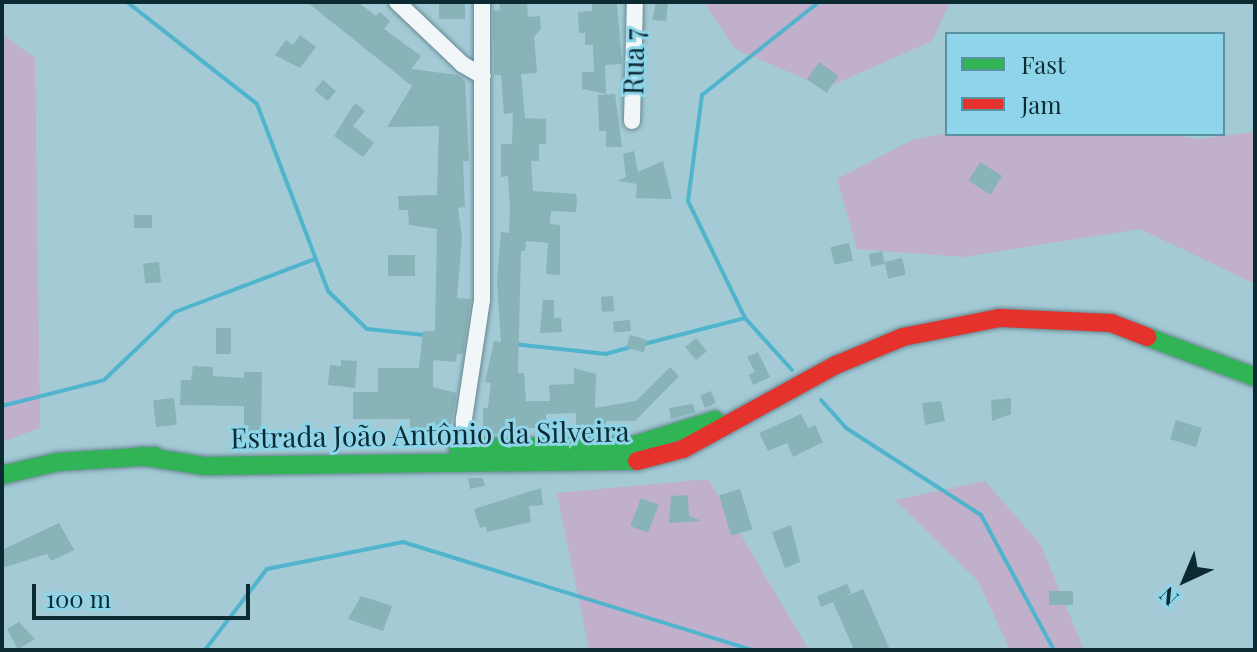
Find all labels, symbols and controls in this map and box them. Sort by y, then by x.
street label: Rua 7 [616,28,650,96]
legend [945,32,1225,136]
text: Fast [1021,48,1066,80]
text: Jam [1021,88,1062,120]
street label: Estrada João Antônio da Silveira [229,414,631,454]
north arrow [1145,540,1225,620]
scale bar [36,568,254,618]
text: N [1152,581,1184,614]
text: 100 m [46,582,111,614]

